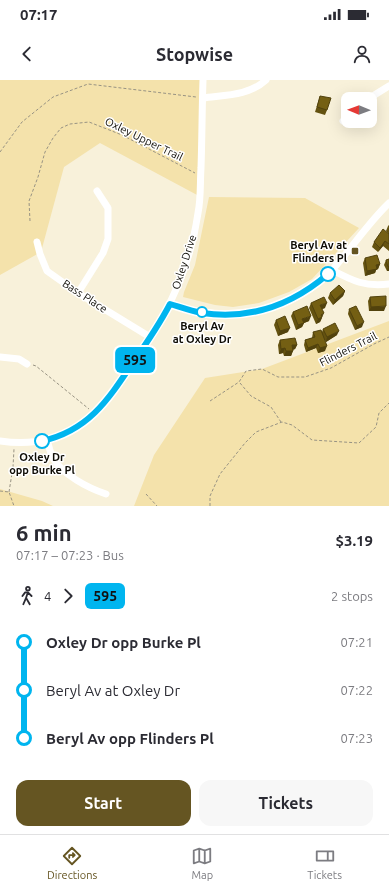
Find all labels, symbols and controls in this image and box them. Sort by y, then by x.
text: 07:17 [20,6,58,23]
icon: back [16,43,38,65]
icon: person [351,43,373,65]
text: Stopwise [156,44,233,64]
north arrow [341,92,377,128]
map controls [341,92,377,128]
street label: Oxley Upper Trail [103,115,185,163]
street label: Oxley Drive [170,233,198,291]
place label: Beryl Av at Flinders Pl [290,239,348,264]
marker: Beryl Av at Flinders Pl [350,246,360,256]
unlabelled marker [320,266,336,282]
street label: Bass Place [60,277,110,315]
marker: Beryl Av at Oxley Dr [196,306,208,318]
place label: Beryl Av at Oxley Dr [173,320,232,345]
street label: Flinders Trail [317,329,379,369]
line badge: 595 [112,347,158,373]
text: 595 [123,352,147,368]
marker: Oxley Dr opp Burke Pl [34,433,50,449]
place label: Oxley Dr opp Burke Pl [9,451,76,476]
text: 6 min [16,520,72,545]
text: $3.19 [335,532,373,549]
text: 07:17 – 07:23 · Bus [16,548,124,562]
icon: walk [16,585,38,607]
icon: forward [57,585,79,607]
text: 595 [93,588,117,604]
text: 4 [44,589,51,603]
text: 2 stops [331,589,373,603]
text: Oxley Dr opp Burke Pl [46,634,201,651]
text: 07:21 [340,635,373,649]
text: Beryl Av at Oxley Dr [46,682,180,699]
text: 07:22 [340,683,373,697]
text: Beryl Av opp Flinders Pl [46,730,214,747]
text: 07:23 [340,731,373,745]
button: Start [16,780,191,826]
button: Tickets [199,780,373,826]
tab: Directions [47,845,97,881]
tab: Map [191,845,213,881]
tab: Tickets [307,845,342,881]

